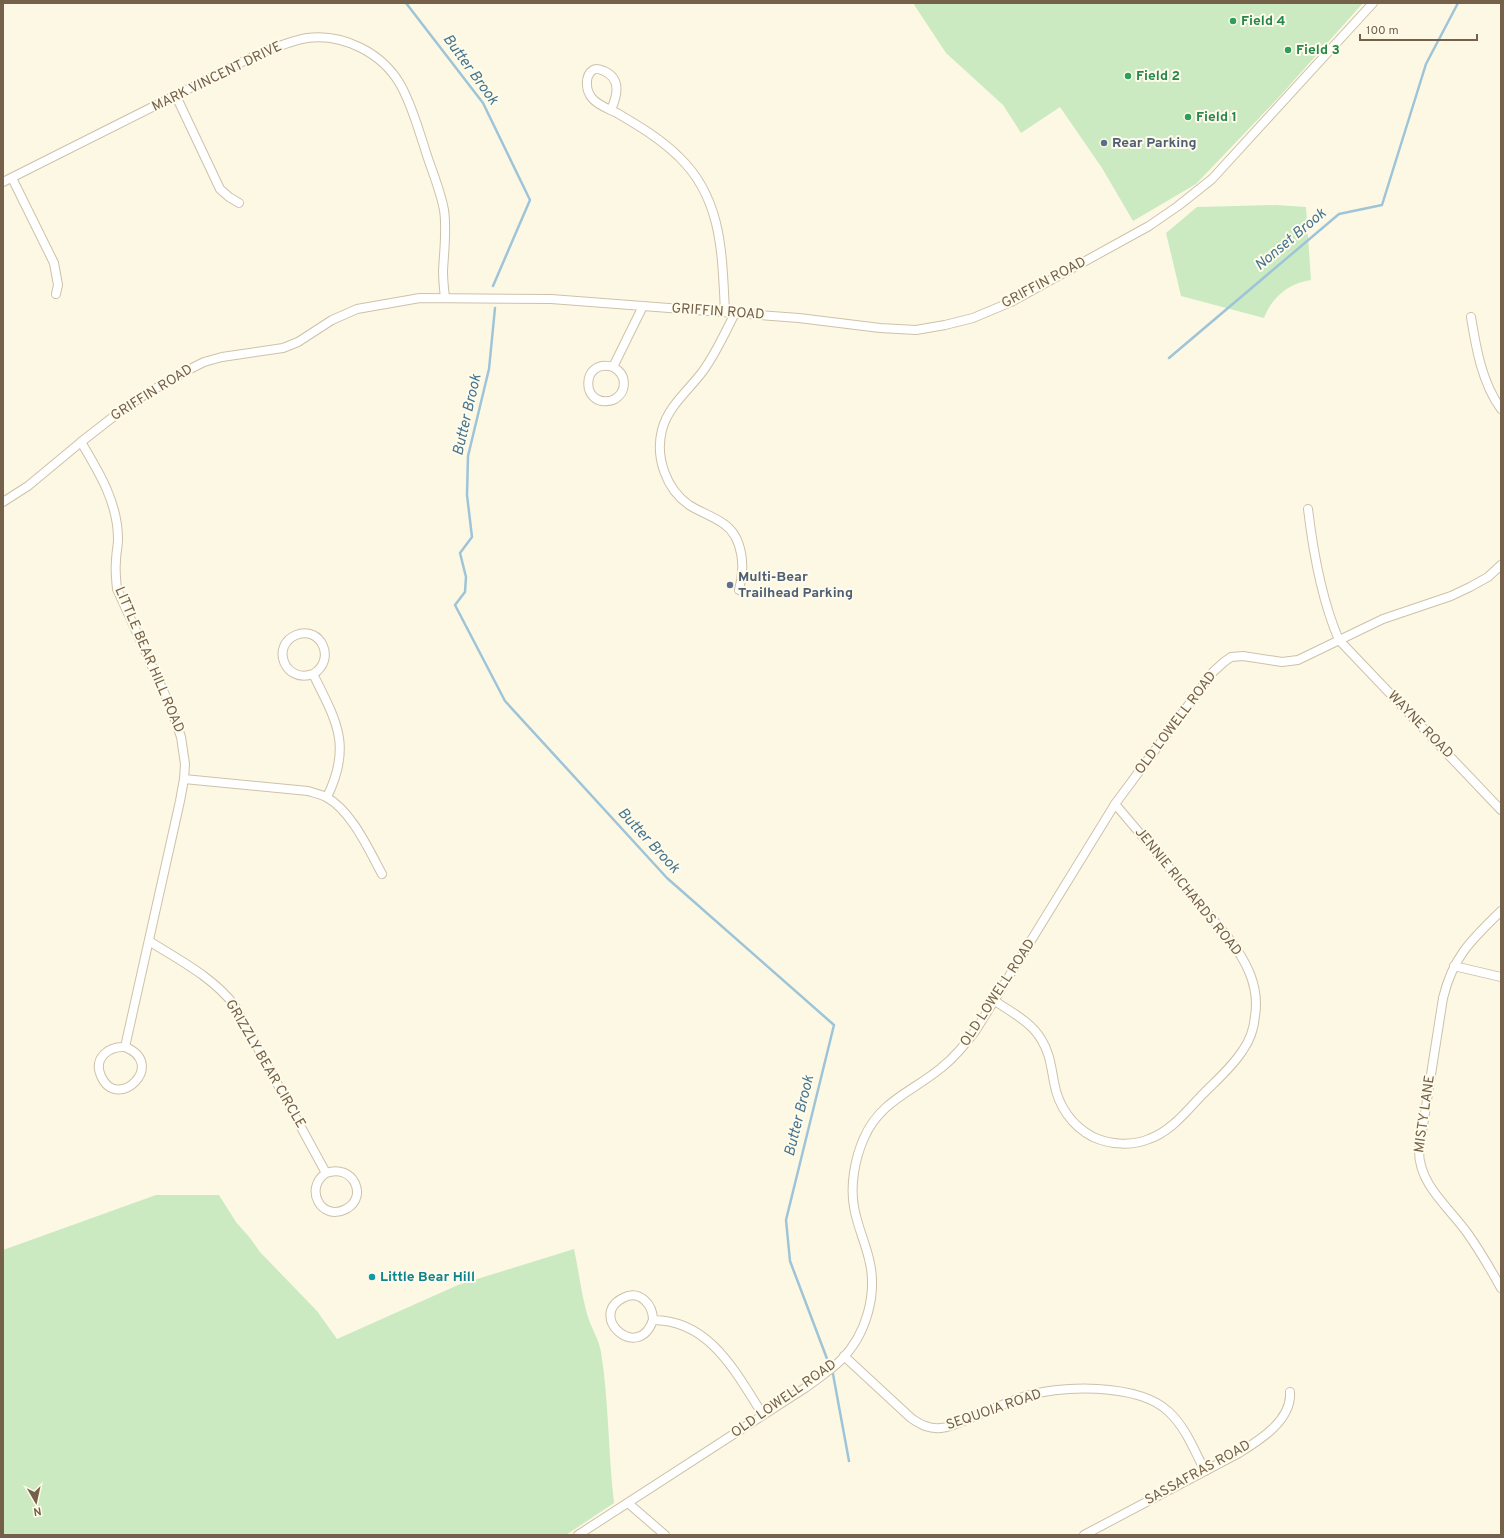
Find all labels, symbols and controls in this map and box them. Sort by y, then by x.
place label: Field 4 [1241,13,1285,30]
marker: Field 4 [1228,16,1238,26]
scale bar [1360,16,1477,42]
text: 100 m [1366,23,1399,39]
water label: Butter Brook [438,31,502,109]
street label: MARK VINCENT DRIVE [149,38,285,116]
place label: Field 3 [1296,42,1340,59]
marker: Field 3 [1283,45,1293,55]
place label: Field 2 [1136,68,1180,85]
marker: Field 2 [1123,71,1133,81]
place label: Field 1 [1196,109,1237,126]
marker: Field 1 [1183,112,1193,122]
place label: Rear Parking [1112,135,1197,152]
marker: Rear Parking [1099,138,1109,148]
water label: Nonset Brook [1251,204,1331,275]
street label: GRIFFIN ROAD [999,254,1089,312]
street label: GRIFFIN ROAD [671,300,765,324]
street label: GRIFFIN ROAD [108,361,196,425]
water label: Butter Brook [449,372,487,457]
place label: Multi-Bear Trailhead Parking [738,569,853,602]
marker: Multi-Bear Trailhead Parking [725,580,735,590]
street label: LITTLE BEAR HILL ROAD [111,584,187,736]
street label: OLD LOWELL ROAD [1132,668,1220,778]
street label: WAYNE ROAD [1384,688,1456,762]
water label: Butter Brook [613,804,684,878]
street label: JENNIE RICHARDS ROAD [1131,824,1245,960]
street label: OLD LOWELL ROAD [957,936,1039,1050]
street label: GRIZZLY BEAR CIRCLE [221,997,309,1131]
water label: Butter Brook [781,1073,819,1158]
street label: MISTY LANE [1411,1074,1439,1154]
place label: Little Bear Hill [380,1269,475,1286]
marker: Little Bear Hill [367,1272,377,1282]
street label: OLD LOWELL ROAD [728,1356,840,1442]
street label: SEQUOIA ROAD [944,1386,1044,1434]
street label: SASSAFRAS ROAD [1142,1437,1254,1509]
north arrow [16,1482,56,1522]
text: N [32,1503,42,1518]

